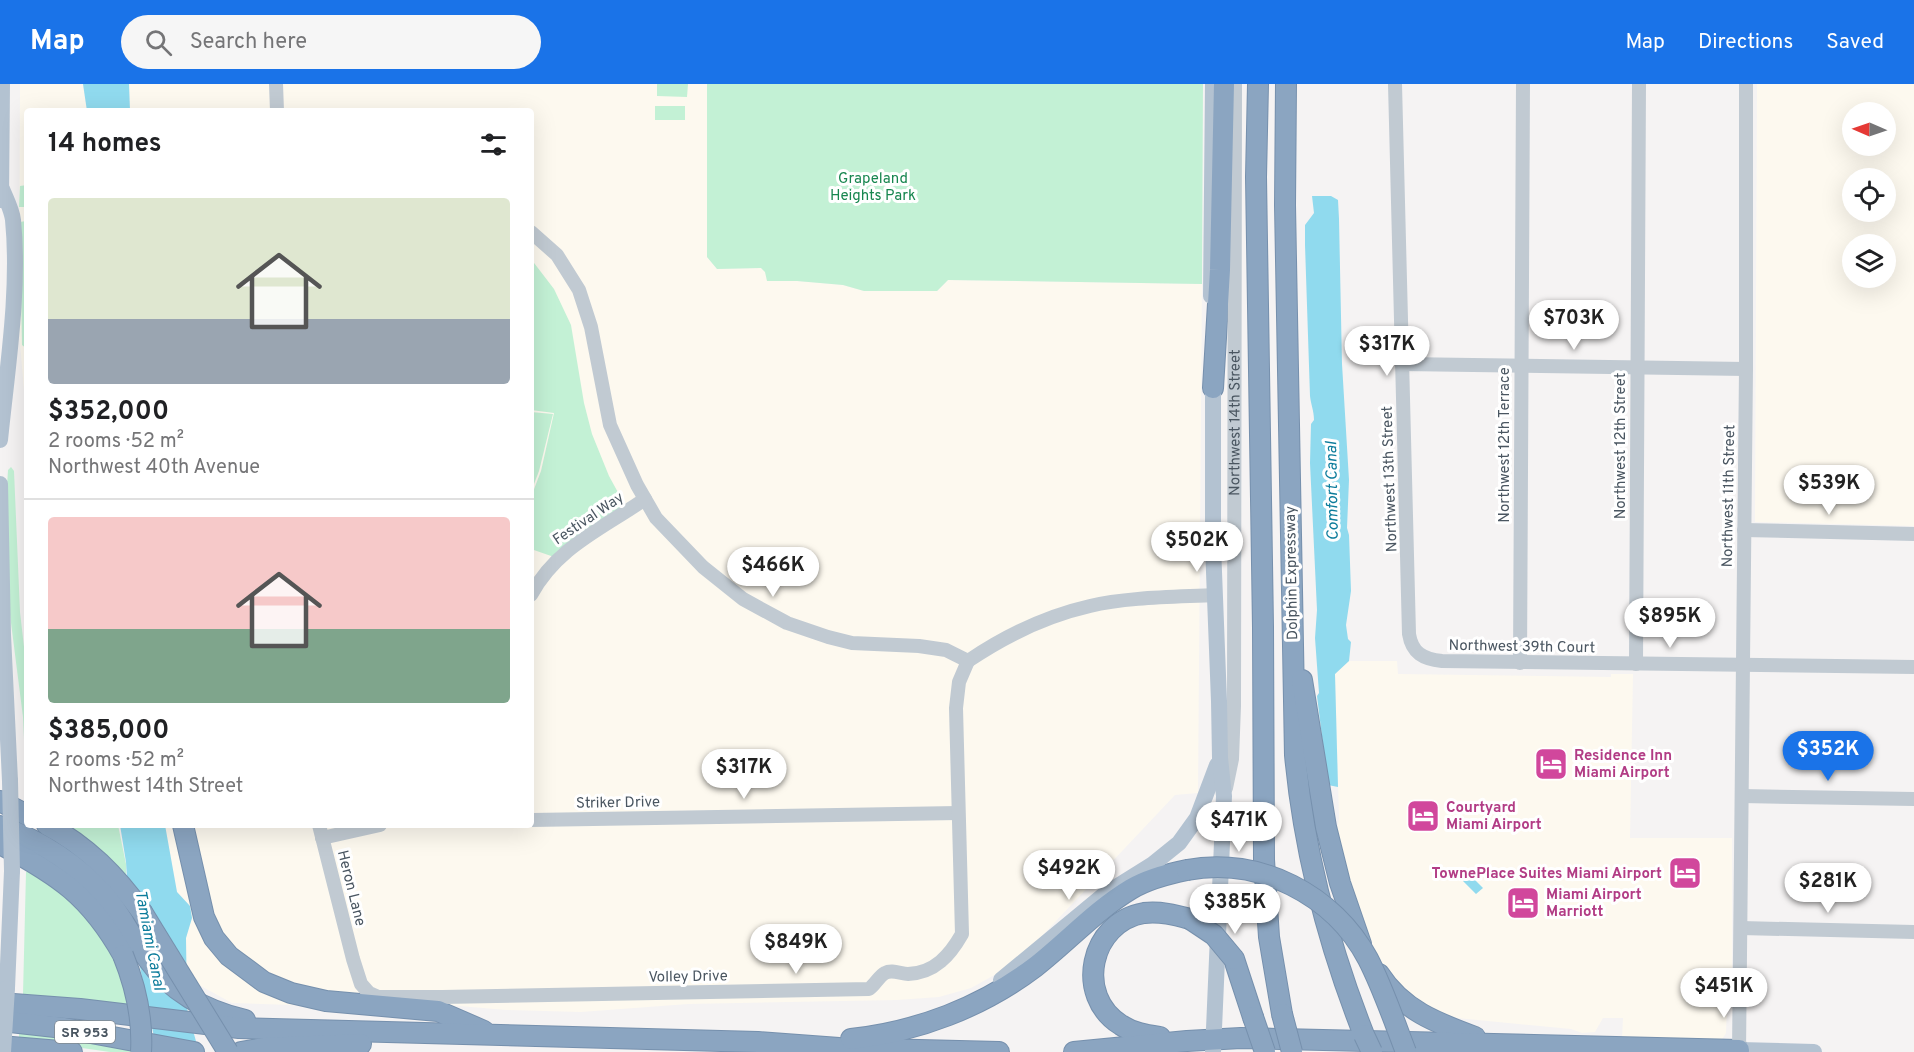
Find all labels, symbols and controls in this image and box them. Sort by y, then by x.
search box [121,15,541,69]
text: Map [30,24,85,60]
icon: search [142,26,175,59]
text: Search here [190,29,307,56]
text: Map [1625,29,1665,56]
text: Directions [1698,29,1793,56]
text: Saved [1826,29,1884,56]
north arrow [1842,102,1896,156]
map controls [1842,102,1896,288]
text: 14 homes [48,128,162,161]
icon: filters [477,128,510,161]
button: locate [1842,168,1896,222]
park label: Grapeland Heights Park [830,170,916,206]
button: layers [1842,234,1896,288]
icon: home [225,237,333,345]
pin: $703K [1532,300,1616,351]
text: $703K [1543,306,1605,332]
pin: $317K [1345,326,1429,377]
text: $317K [1359,332,1415,358]
street label: Northwest 14th Street [1226,349,1246,496]
street label: Northwest 12th Terrace [1496,367,1515,523]
street label: Northwest 12th Street [1612,373,1631,519]
text: $352,000 [48,396,169,429]
street label: Northwest 13th Street [1378,406,1403,552]
street label: Northwest 11th Street [1719,424,1740,568]
text: 2 rooms · 52 m² [48,429,184,455]
water label: Comfort Canal [1322,440,1344,541]
text: Northwest 40th Avenue [48,455,260,481]
pin: $539K [1787,465,1871,516]
text: $539K [1798,471,1860,497]
street label: Festival Way [550,489,628,550]
street label: Dolphin Expressway [1282,506,1303,640]
pin: $502K [1155,522,1239,573]
text: $502K [1165,528,1229,554]
pin: $466K [731,547,815,598]
text: $466K [741,553,805,579]
icon: home [225,556,333,664]
pin: $895K [1628,598,1712,649]
text: $895K [1638,604,1702,630]
street label: Northwest 39th Court [1448,637,1595,658]
text: $385,000 [48,715,169,748]
pin: $352K [1786,731,1870,782]
text: $352K [1797,737,1859,763]
hotel icon: Residence Inn Miami Airport [1533,746,1569,782]
place label: Residence Inn Miami Airport [1574,747,1672,783]
text: 2 rooms · 52 m² [48,748,184,774]
pin: $317K [702,749,786,800]
text: $317K [716,755,772,781]
text: Northwest 14th Street [48,774,243,800]
street label: Striker Drive [576,793,660,814]
hotel icon: Courtyard Miami Airport [1405,798,1441,834]
place label: Courtyard Miami Airport [1446,799,1542,835]
pin: $471K [1197,802,1281,853]
text: $471K [1210,808,1268,834]
street label: Heron Lane [332,848,369,928]
pin: $492K [1027,850,1111,901]
hotel icon: TownePlace Suites Miami Airport [1667,855,1703,891]
text: $492K [1037,856,1101,882]
pin: $281K [1786,863,1870,914]
place label: TownePlace Suites Miami Airport [1432,865,1662,884]
text: $281K [1799,869,1857,895]
pin: $385K [1193,884,1277,935]
hotel icon: Miami Airport Marriott [1505,885,1541,921]
place label: Miami Airport Marriott [1546,886,1642,922]
water label: Tamiami Canal [130,889,169,993]
text: $385K [1203,890,1267,916]
pin: $849K [754,924,838,975]
text: $849K [764,930,828,956]
street label: Volley Drive [648,967,728,988]
pin: $451K [1682,968,1766,1019]
text: $451K [1694,974,1754,1000]
road number: SR 953 [55,1021,115,1043]

